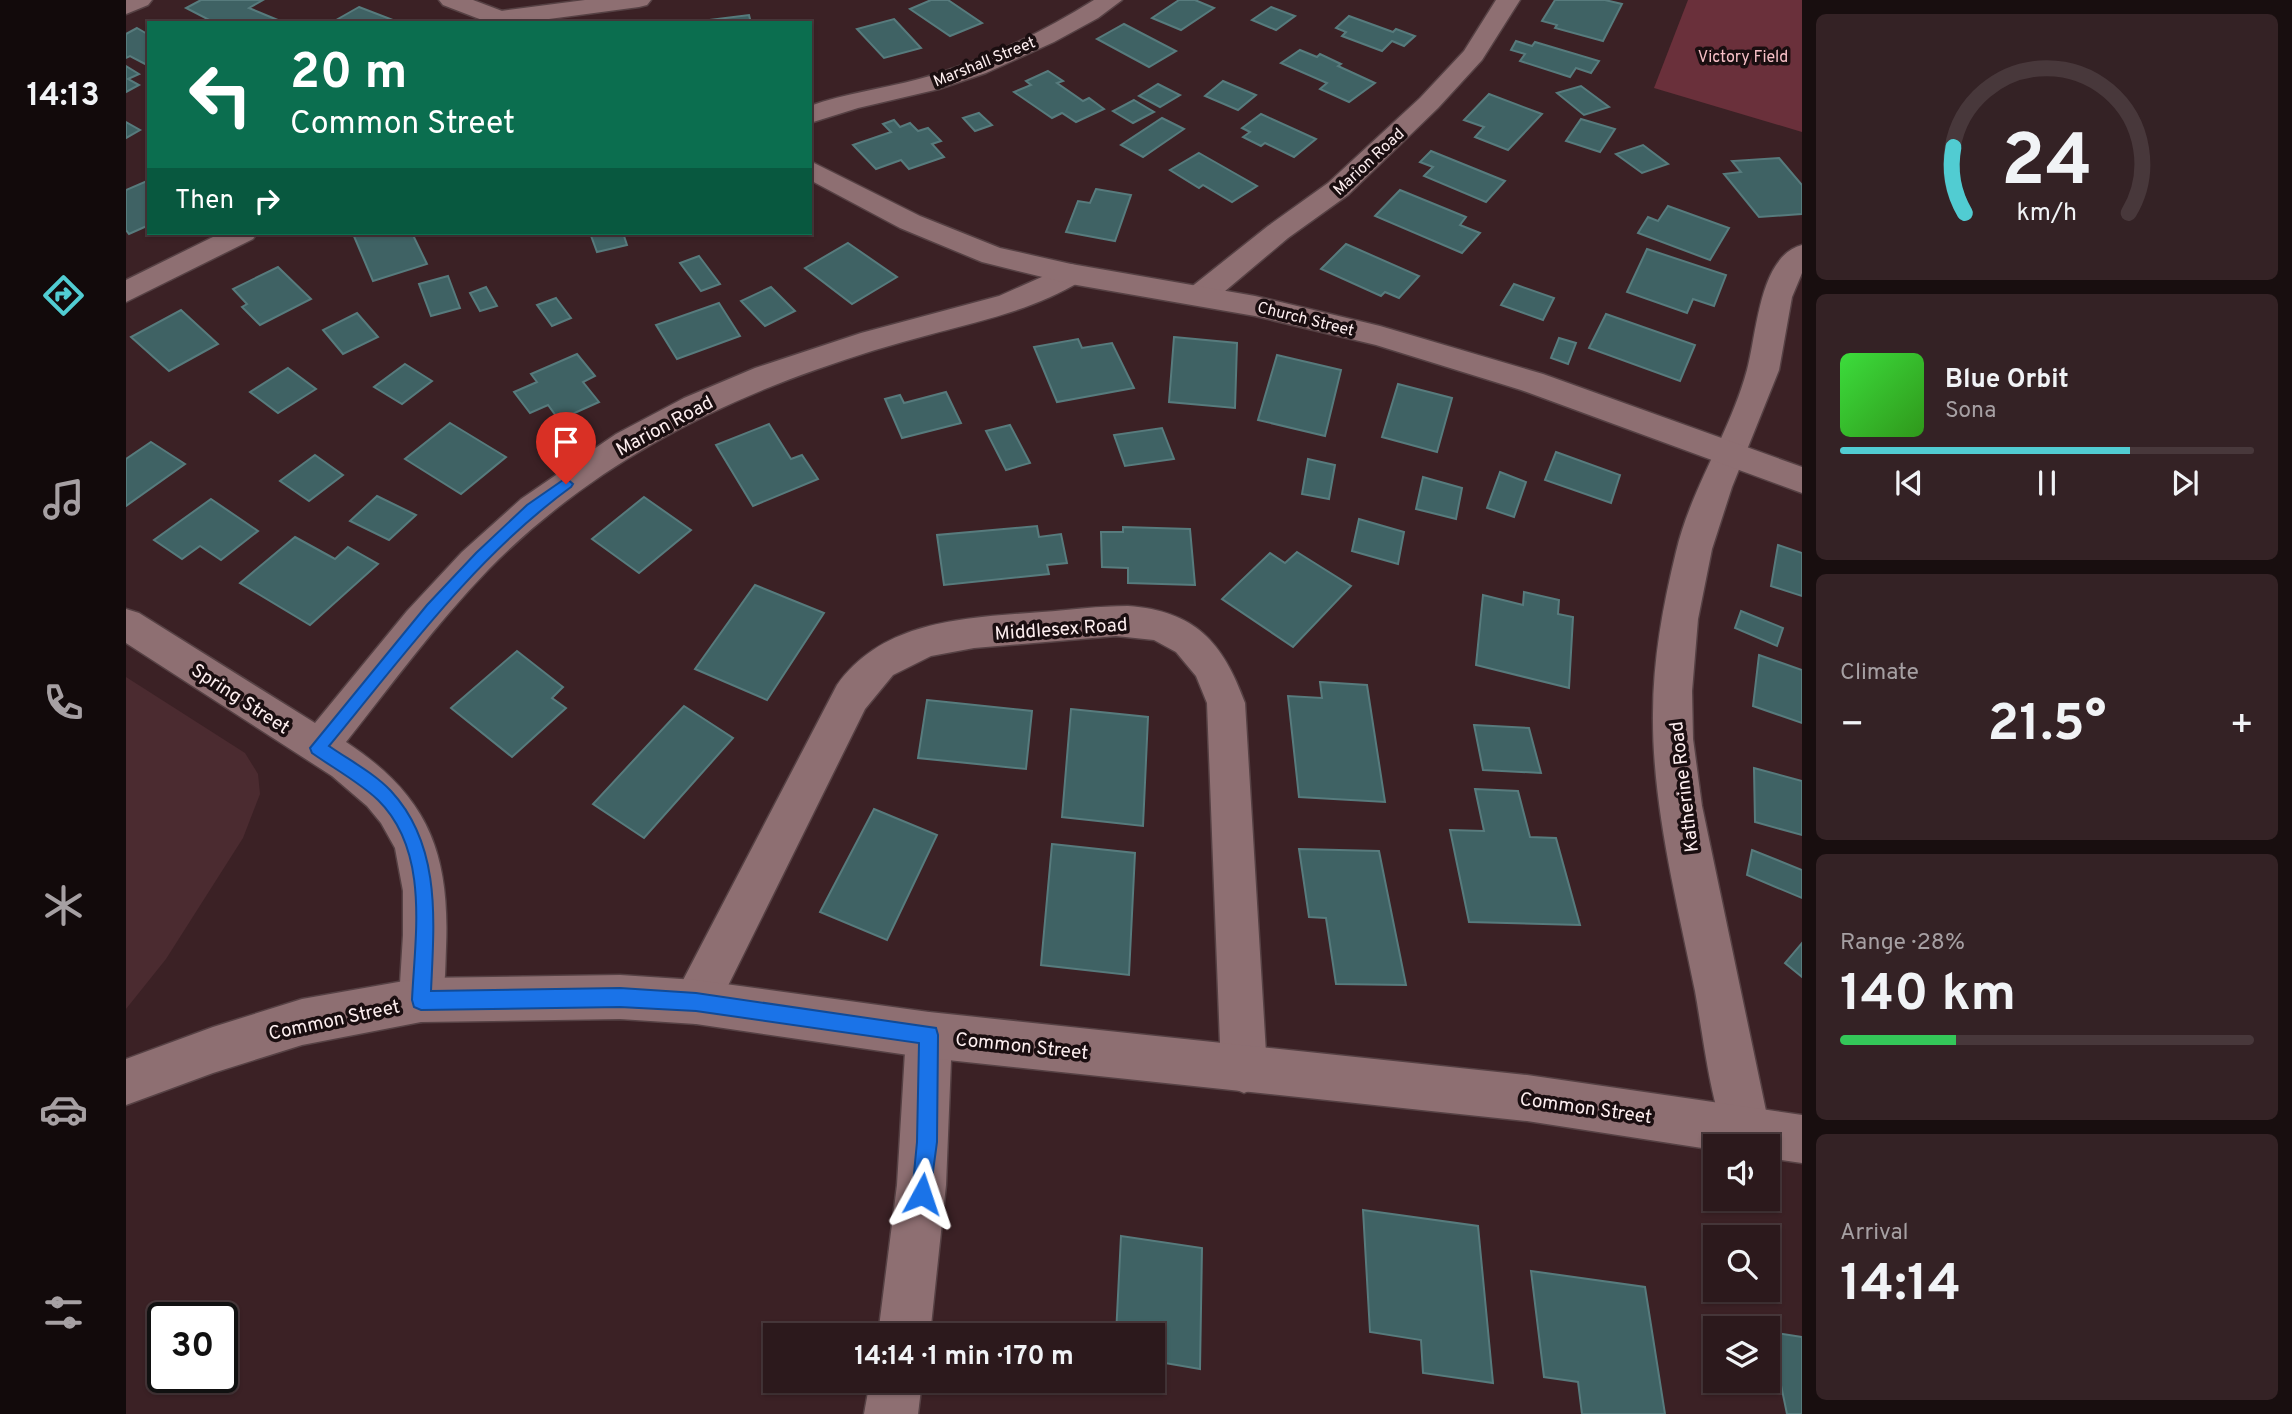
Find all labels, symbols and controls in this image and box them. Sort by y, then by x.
street label: Marshall Street [931,33,1039,92]
text: 20 m [290,44,407,106]
park label: Victory Field [1698,48,1788,68]
icon: left [175,49,266,140]
text: 14:13 [26,77,100,117]
text: Common Street [290,105,515,145]
text: 24 [2001,119,2093,211]
street label: Marion Road [1330,125,1409,200]
icon: right [248,182,286,220]
text: Then [175,185,234,218]
text: km/h [2017,198,2077,230]
icon: directions [39,271,88,320]
street label: Church Street [1255,298,1356,342]
text: Blue Orbit [1945,364,2069,397]
street label: Marion Road [612,391,718,462]
text: Sona [1945,397,1996,426]
pin [536,412,596,484]
icon: arrive [547,423,585,461]
icon: previous [1890,464,1928,502]
icon: pause [2028,464,2066,502]
icon: next [2166,464,2204,502]
icon: music [39,475,88,524]
street label: Middlesex Road [994,613,1128,647]
street label: Spring Street [186,659,294,740]
text: Climate [1840,659,1919,688]
icon: phone [39,678,88,727]
text: 21.5° [1988,693,2106,759]
text: − [1840,702,1865,751]
text: + [2229,702,2254,751]
street label: Katherine Road [1665,720,1705,854]
icon: climate [39,881,88,930]
text: Range · 28% [1840,929,1965,958]
text: 140 km [1840,963,2016,1029]
street label: Common Street [267,995,402,1047]
street label: Common Street [954,1028,1089,1066]
icon: car [39,1085,88,1134]
street label: Common Street [1518,1088,1654,1130]
map controls [1703,1134,1780,1393]
button: sound [1703,1134,1780,1211]
position arrow [885,1157,959,1231]
text: Arrival [1840,1219,1909,1248]
button: search [1703,1225,1780,1302]
text: 14:14 [1840,1253,1961,1319]
icon: filters [39,1288,88,1337]
speed limit sign: 30 [147,1302,238,1393]
button: layers [1703,1316,1780,1393]
text: 14:14 · 1 min · 170 m [854,1341,1074,1374]

